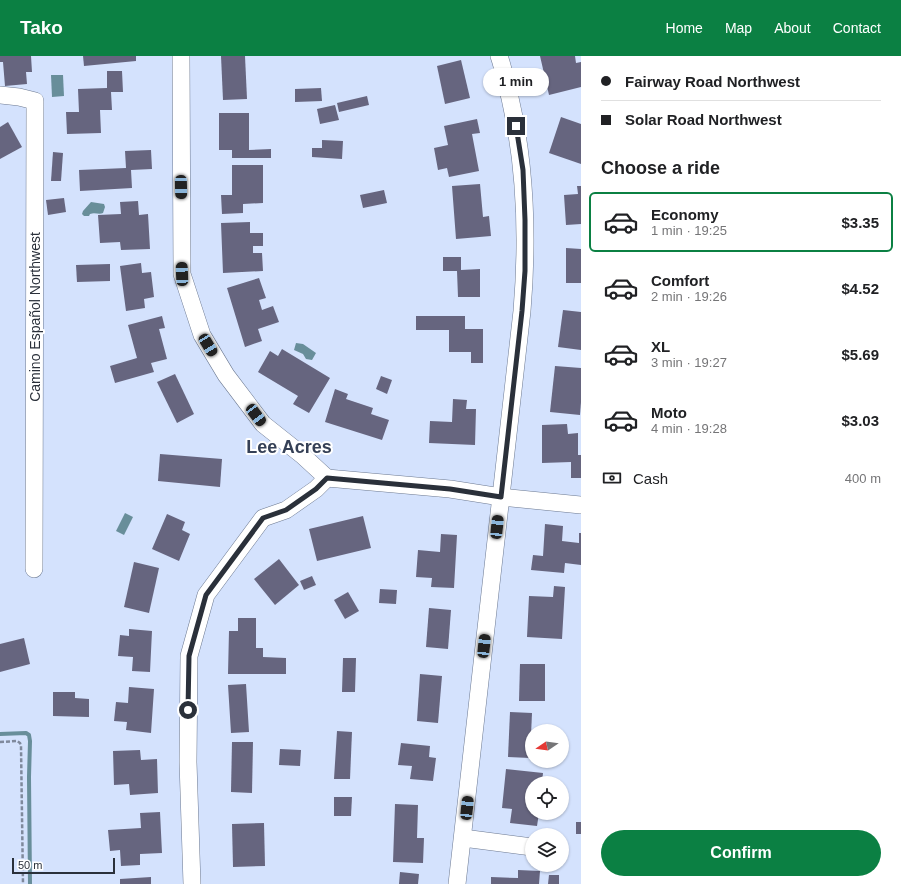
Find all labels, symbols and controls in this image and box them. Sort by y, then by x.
text: Tako [20,17,63,38]
text: Home [666,20,703,36]
text: Map [725,20,752,36]
text: About [774,20,811,36]
text: Contact [833,20,881,36]
callout: 1 min [483,68,549,96]
text: Fairway Road Northwest [625,73,800,90]
text: 1 min [499,74,533,89]
text: Solar Road Northwest [625,111,782,128]
route end [507,117,525,135]
text: Choose a ride [601,158,720,178]
car [175,175,187,199]
icon: car [603,204,639,240]
text: Economy [651,206,719,223]
text: $3.35 [841,214,879,231]
text: 1 min · 19:25 [651,223,727,238]
street label: Camino Español Northwest [27,232,43,402]
car [176,262,188,286]
icon: car [603,270,639,306]
text: Comfort [651,272,709,289]
text: $4.52 [841,280,879,297]
text: 2 min · 19:26 [651,289,727,304]
car [197,332,219,358]
icon: car [603,336,639,372]
text: XL [651,338,670,355]
text: $5.69 [841,346,879,363]
text: 3 min · 19:27 [651,355,727,370]
car [244,402,268,428]
icon: car [603,402,639,438]
text: Moto [651,404,687,421]
text: $3.03 [841,412,879,429]
text: 4 min · 19:28 [651,421,727,436]
district label: Lee Acres [246,437,332,457]
icon: cash [601,467,623,489]
text: Cash [633,470,668,487]
text: 400 m [845,471,881,486]
car [490,514,504,540]
car [477,633,491,659]
route start [179,701,197,719]
north arrow [525,724,569,768]
map controls [525,724,569,872]
button: locate [525,776,569,820]
car [460,795,474,821]
button: layers [525,828,569,872]
button: Confirm [601,830,881,876]
scale bar [12,856,115,875]
text: 50 m [18,859,42,871]

